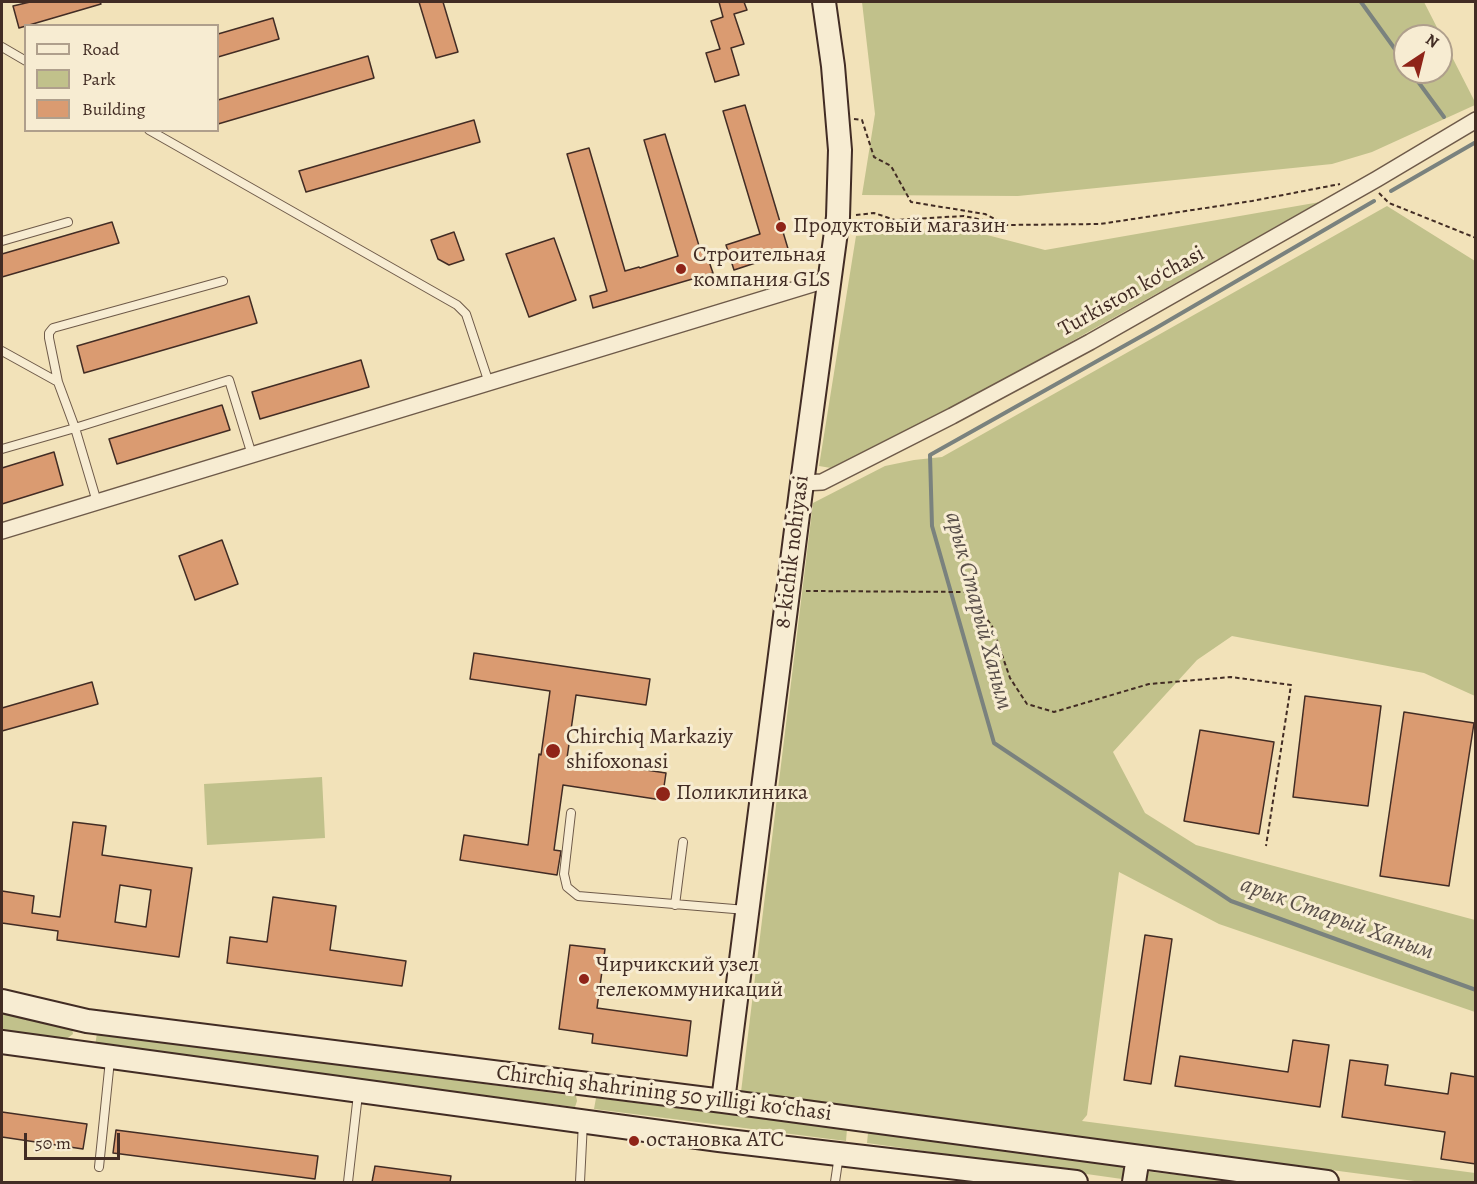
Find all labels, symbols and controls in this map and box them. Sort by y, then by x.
legend [24,24,219,132]
north arrow [1393,24,1453,84]
text: N [1421,29,1443,53]
text: Road [82,37,119,61]
text: Park [82,67,116,91]
text: Building [82,97,146,121]
place label: Продуктовый магазин [793,214,1006,240]
marker: Продуктовый магазин [774,220,788,234]
street label: Turkiston ko‘chasi [1054,241,1210,343]
place label: Строительная компания GLS [693,243,831,294]
marker: Строительная компания GLS [674,262,688,276]
street label: 8-kichik nohiyasi [770,474,816,630]
water label: арык Старый Ханым [938,509,1018,713]
place label: Chirchiq Markaziy shifoxonasi [566,725,733,776]
marker: Chirchiq Markaziy shifoxonasi [544,742,562,760]
place label: Поликлиника [676,781,808,807]
marker: Поликлиника [654,785,672,803]
water label: арык Старый Ханым [1236,871,1438,967]
place label: Чирчикский узел телекоммуникаций [596,953,783,1004]
marker: Чирчикский узел телекоммуникаций [577,972,591,986]
street label: Chirchiq shahrining 50 yilligi koʻchasi [495,1060,833,1128]
scale bar [27,1121,123,1159]
place label: остановка АТС [646,1128,784,1154]
text: 50 m [35,1131,71,1155]
marker: остановка АТС [627,1134,641,1148]

